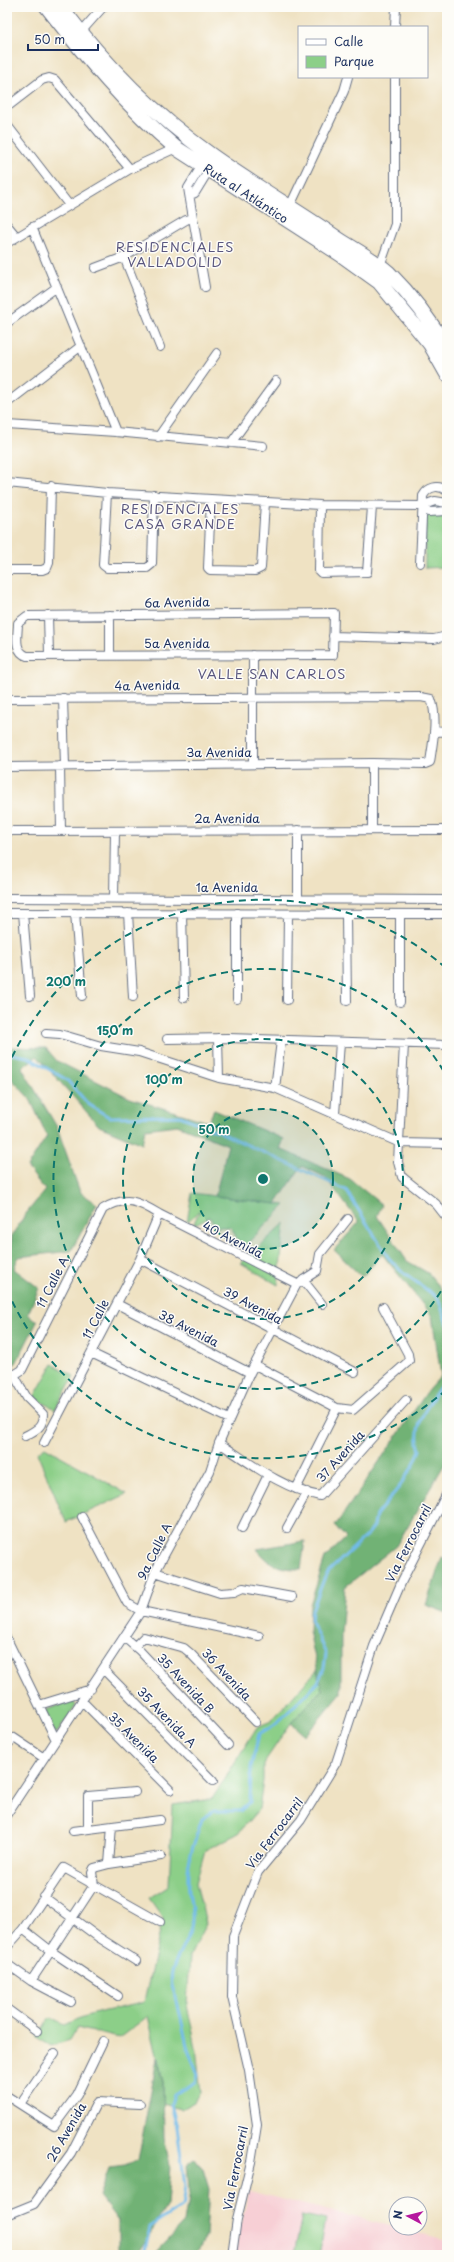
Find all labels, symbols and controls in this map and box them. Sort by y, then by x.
scale bar [28,26,98,52]
legend [298,26,428,78]
text: 50 m [34,30,65,48]
text: Calle [334,32,364,50]
text: Parque [334,52,374,70]
street label: Ruta al Atlántico [200,159,292,227]
district label: RESIDENCIALES VALLADOLID [116,237,234,271]
district label: RESIDENCIALES CASA GRANDE [121,499,239,533]
street label: 6a Avenida [144,592,210,612]
street label: 5a Avenida [144,634,210,652]
district label: VALLE SAN CARLOS [198,664,346,683]
street label: 4a Avenida [114,675,180,695]
street label: 3a Avenida [186,743,252,761]
street label: 2a Avenida [194,809,260,827]
street label: 1a Avenida [196,878,259,896]
text: 200 m [46,972,86,990]
text: 150 m [97,1021,133,1039]
text: 100 m [145,1070,183,1088]
text: 50 m [198,1120,230,1138]
centre of rings [256,1172,270,1186]
street label: 40 Avenida [200,1216,267,1262]
street label: 11 Calle A [31,1253,73,1311]
street label: 39 Avenida [220,1282,286,1328]
street label: 11 Calle [77,1295,113,1342]
street label: 38 Avenida [156,1305,223,1351]
street label: 37 Avenida [312,1426,369,1486]
street label: Via Ferrocarril [381,1501,435,1585]
street label: 9a Calle A [132,1519,176,1583]
street label: 36 Avenida [198,1644,256,1704]
street label: 35 Avenida B [153,1649,219,1717]
street label: 35 Avenida A [135,1684,199,1750]
street label: 35 Avenida [106,1709,162,1765]
street label: Via Ferrocarril [241,1793,307,1873]
street label: 26 Avenida [42,2099,90,2165]
street label: Via Ferrocarril [218,2124,252,2212]
north arrow [388,2196,428,2236]
text: N [389,2209,407,2220]

